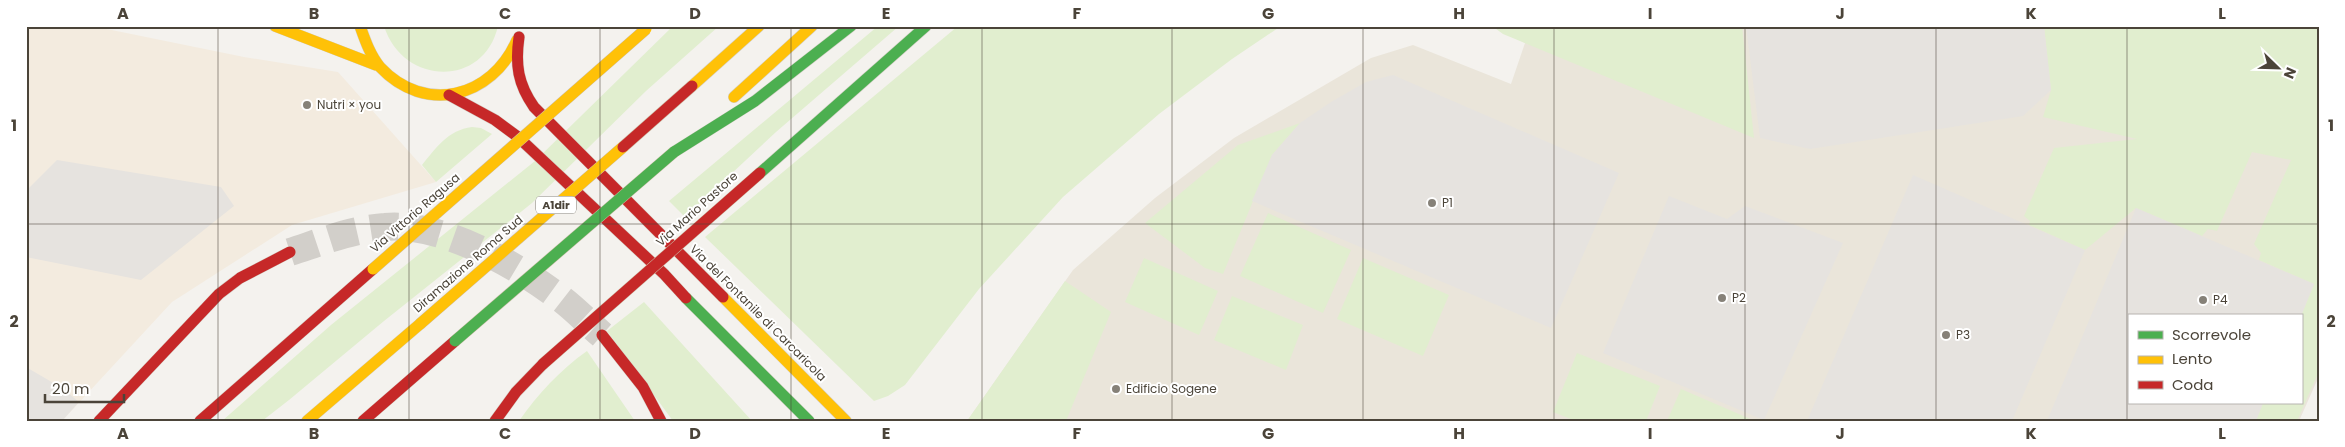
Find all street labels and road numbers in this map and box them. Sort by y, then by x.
street label: Via Mario Pastore [652,167,741,250]
street label: Via Vittorio Ragusa [366,169,463,256]
road number: A1dir [536,196,576,214]
street label: Diramazione Roma Sud [409,211,526,316]
street label: Via del Fontanile di Carcaricola [686,240,831,385]

